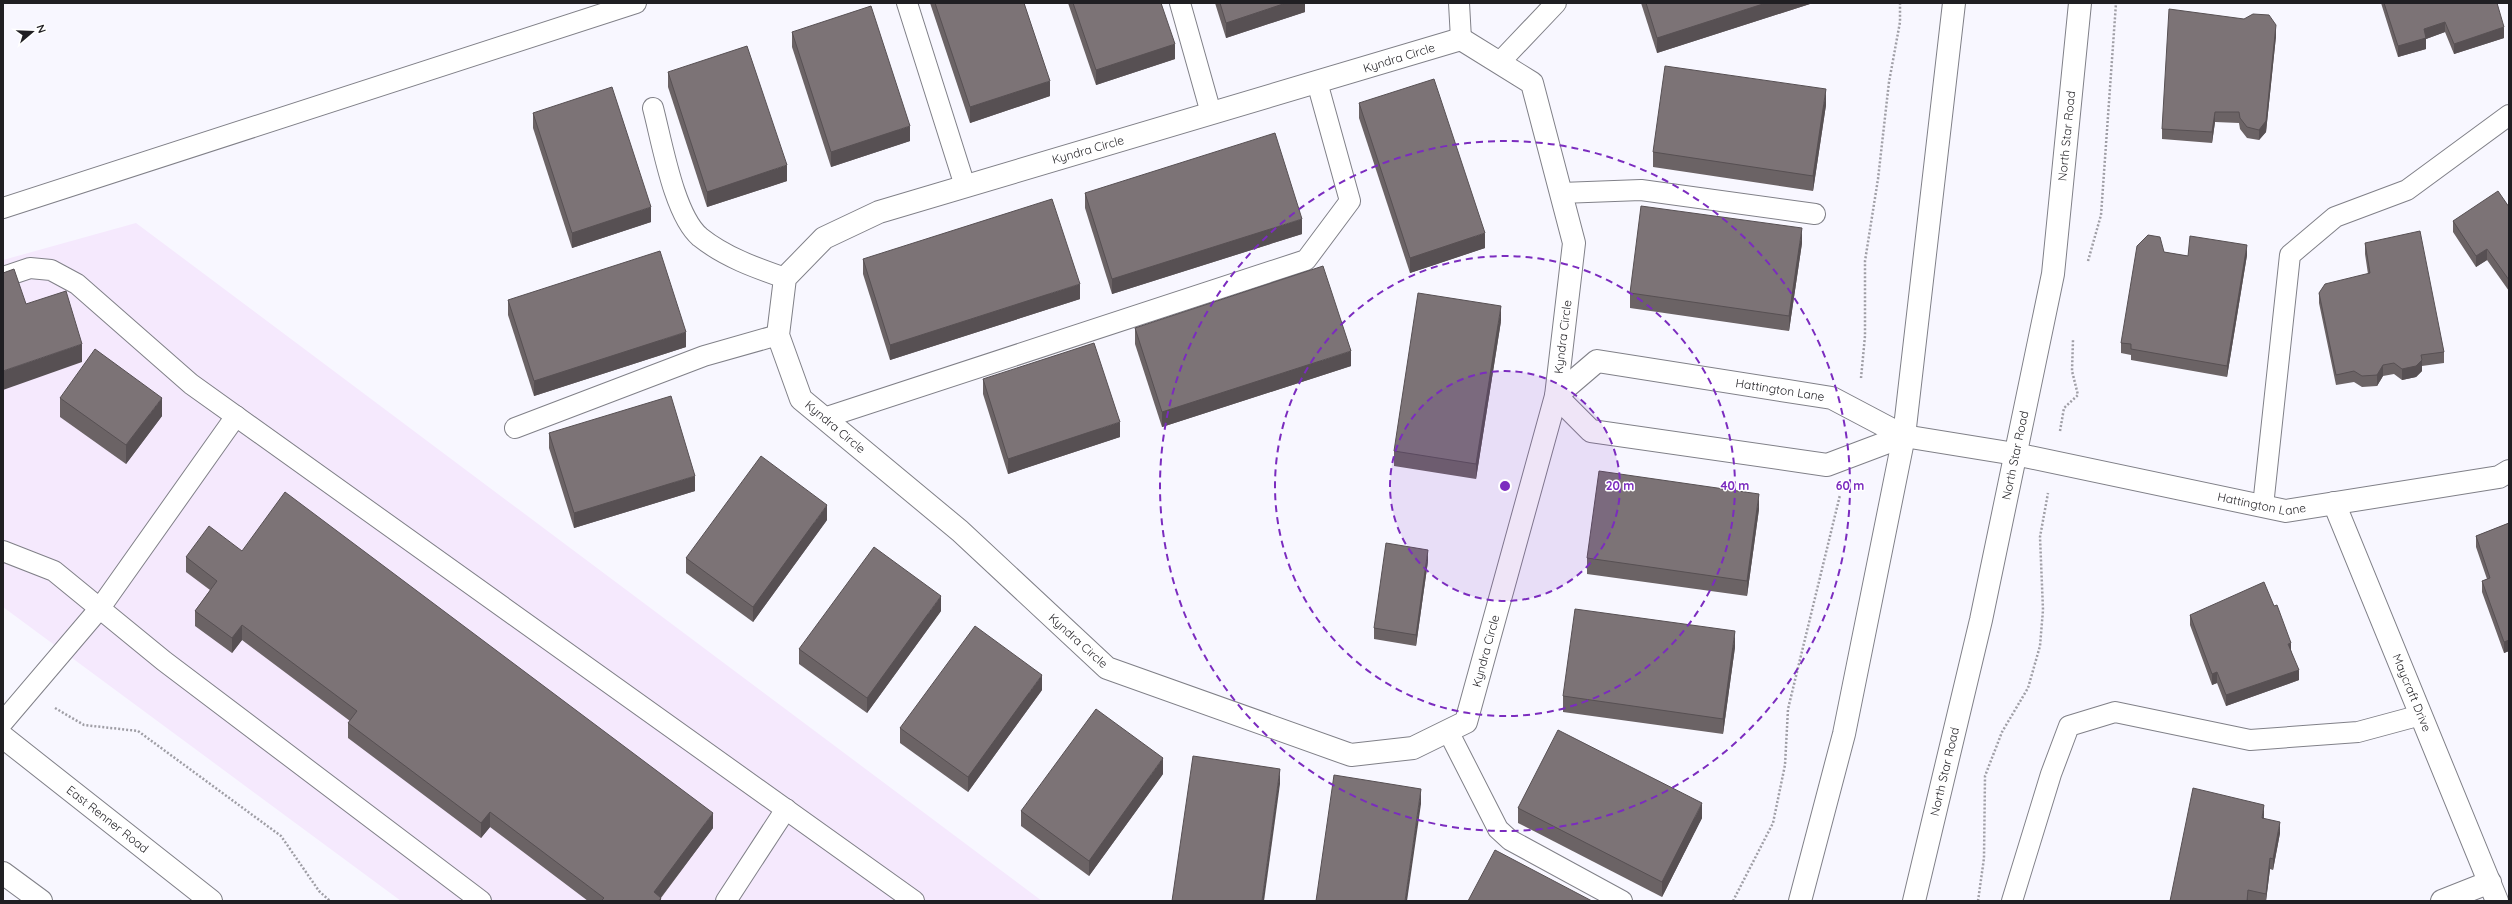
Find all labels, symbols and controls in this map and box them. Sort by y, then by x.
north arrow [12,12,52,52]
text: N [34,23,49,35]
street label: Kyndra Circle [1361,39,1437,76]
street label: North Star Road [2054,90,2078,182]
street label: Kyndra Circle [1050,132,1126,167]
street label: Kyndra Circle [1551,299,1575,375]
street label: Hattington Lane [1735,375,1826,404]
street label: Kyndra Circle [802,397,869,456]
street label: North Star Road [1998,409,2031,501]
text: 20 m [1606,478,1634,493]
text: 40 m [1721,478,1749,493]
text: 60 m [1836,478,1864,493]
centre of rings [1498,479,1512,493]
street label: Hattington Lane [2216,489,2307,518]
street label: Kyndra Circle [1046,610,1111,671]
street label: Kyndra Circle [1469,613,1502,689]
street label: Maycraft Drive [2390,651,2435,734]
street label: North Star Road [1927,726,1962,817]
street label: East Renner Road [64,782,152,856]

